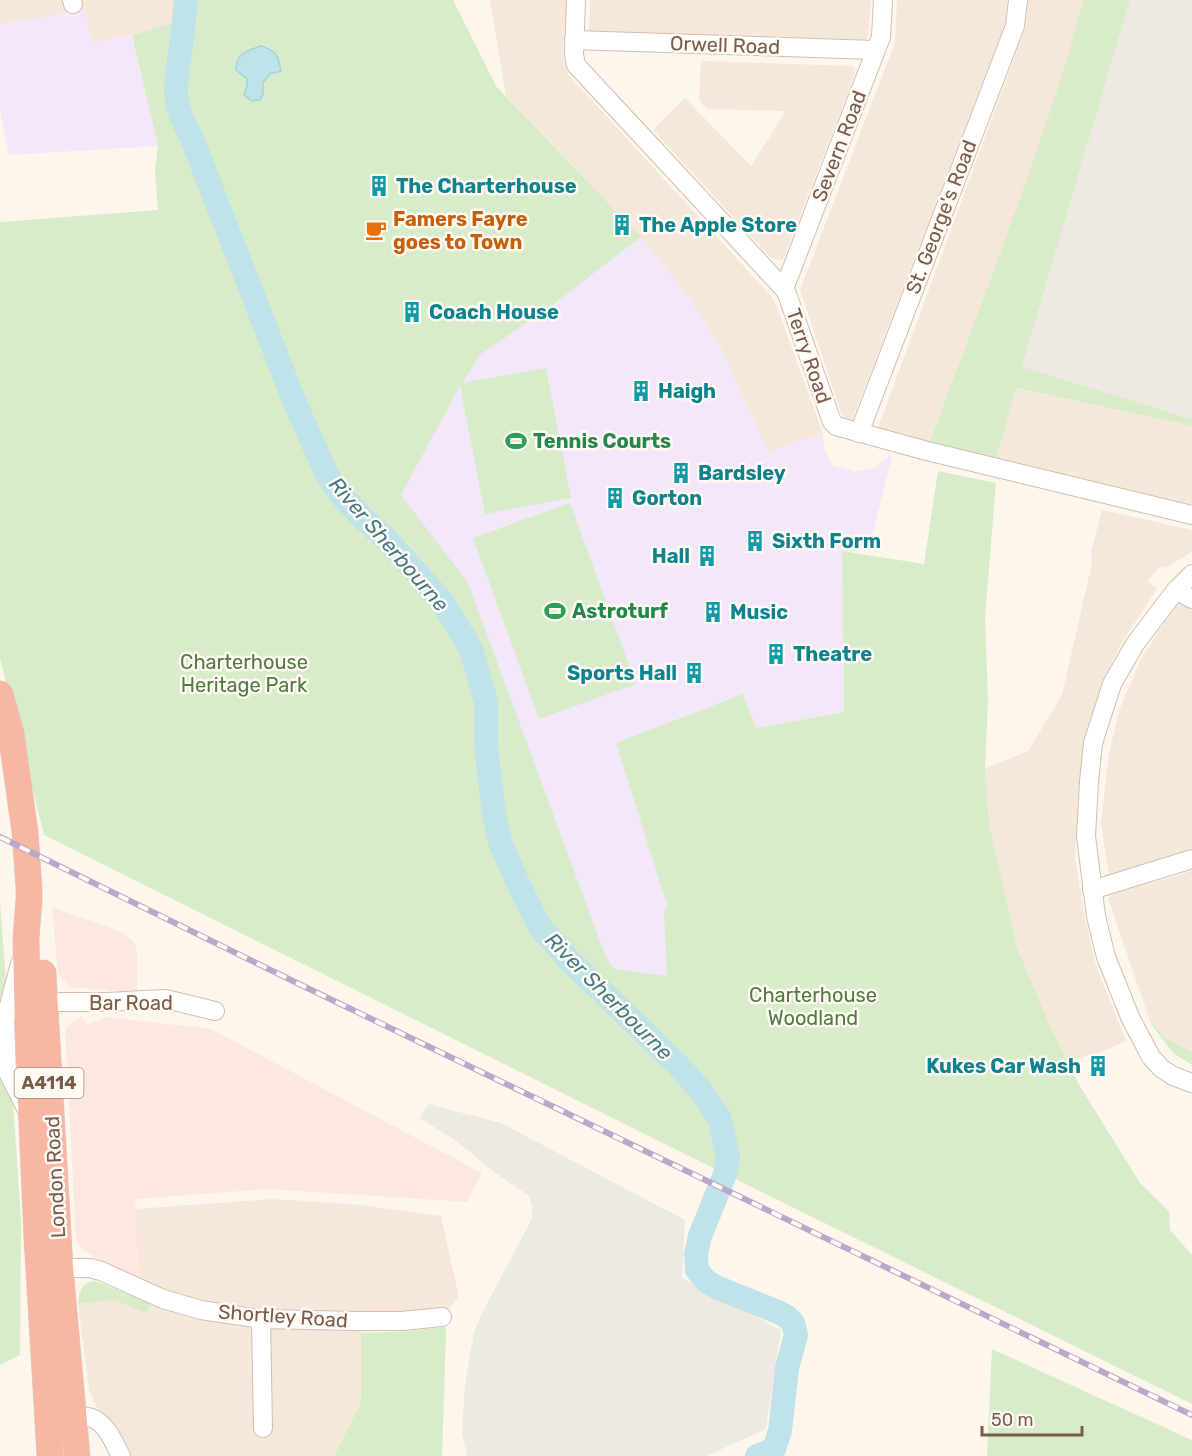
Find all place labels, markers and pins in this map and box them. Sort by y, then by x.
building icon: The Charterhouse [367,174,391,198]
place label: The Charterhouse [396,174,577,198]
place label: Famers Fayre goes to Town [393,207,528,254]
building icon: The Apple Store [610,213,634,237]
place label: The Apple Store [639,213,797,237]
cafe icon: Famers Fayre goes to Town [364,218,388,242]
building icon: Coach House [400,300,424,324]
place label: Coach House [429,300,559,324]
building icon: Haigh [629,379,653,403]
place label: Haigh [658,379,716,403]
sports icon: Tennis Courts [504,429,528,453]
place label: Tennis Courts [533,429,671,453]
building icon: Bardsley [669,461,693,485]
place label: Bardsley [698,461,786,485]
building icon: Gorton [603,486,627,510]
place label: Gorton [632,486,702,510]
building icon: Sixth Form [743,529,767,553]
place label: Sixth Form [772,529,881,553]
place label: Hall [652,544,690,568]
building icon: Hall [695,544,719,568]
sports icon: Astroturf [543,599,567,623]
place label: Astroturf [572,599,668,623]
building icon: Music [701,600,725,624]
place label: Music [730,600,788,624]
building icon: Theatre [764,642,788,666]
place label: Theatre [793,642,872,666]
place label: Sports Hall [567,661,677,685]
building icon: Sports Hall [682,661,706,685]
place label: Kukes Car Wash [926,1054,1081,1078]
building icon: Kukes Car Wash [1086,1054,1110,1078]

